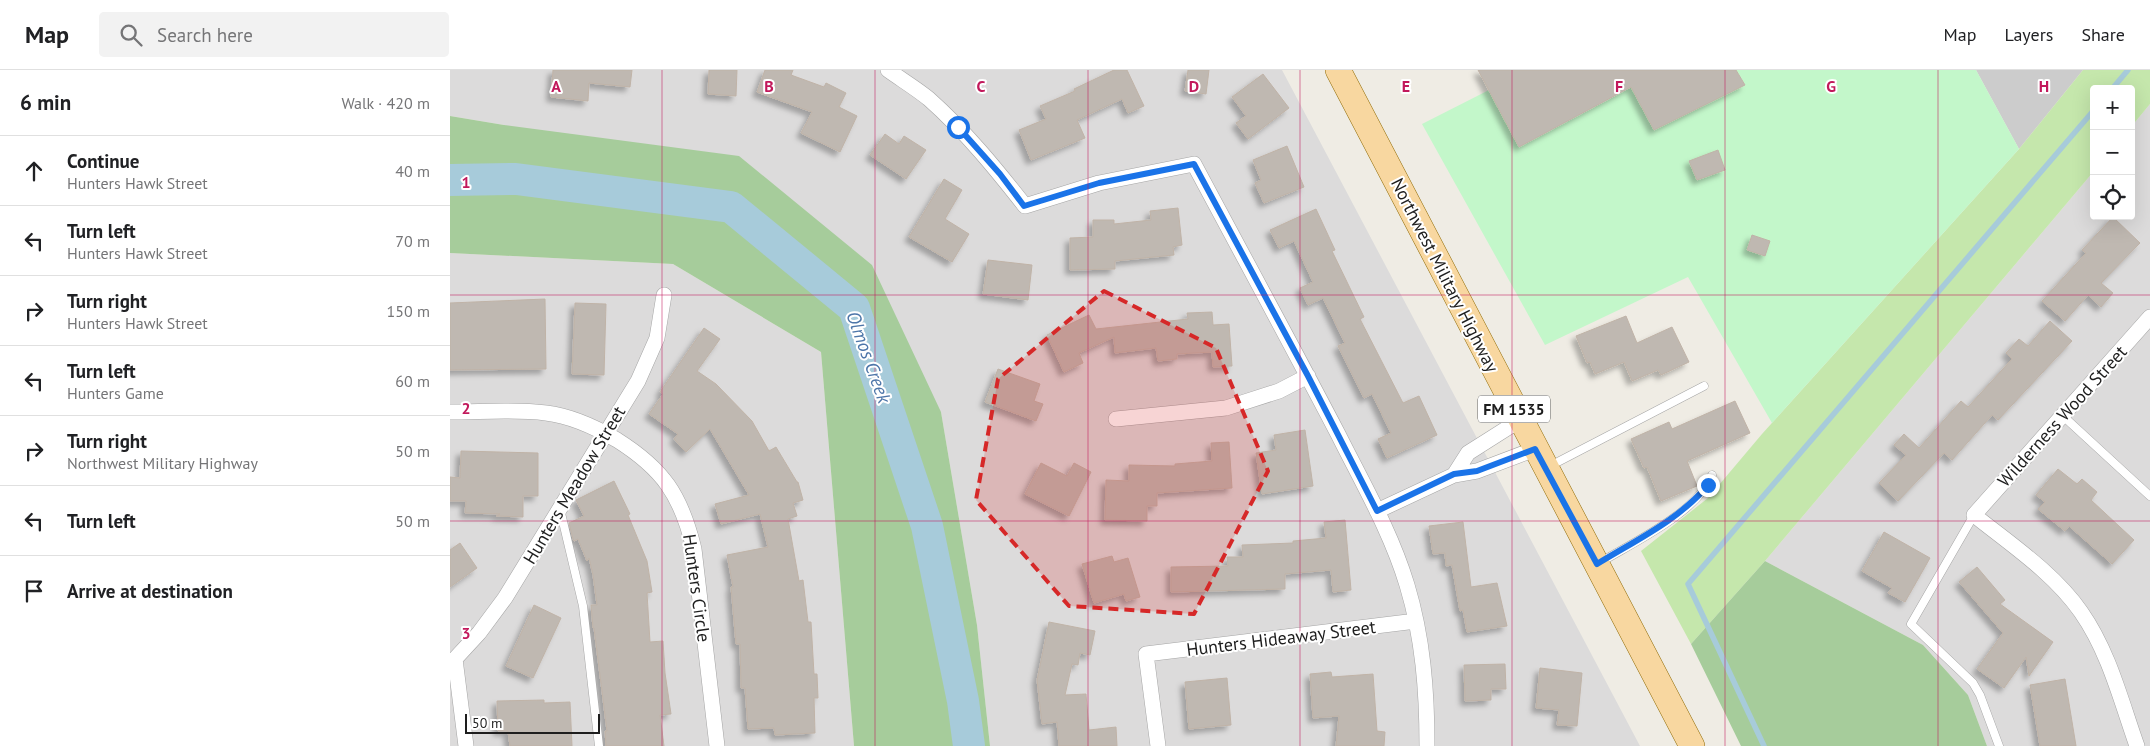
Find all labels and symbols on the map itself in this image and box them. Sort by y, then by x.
text: A [551,76,561,96]
text: B [764,76,774,96]
text: C [977,76,986,96]
text: D [1189,76,1199,96]
text: E [1402,76,1410,96]
text: F [1615,76,1623,96]
text: G [1826,76,1836,96]
text: H [2039,76,2049,96]
route start [947,116,970,139]
text: 1 [461,172,471,192]
street label: Northwest Military Highway [1386,174,1504,376]
water label: Olmos Creek [841,308,897,408]
street label: Wilderness Wood Street [1992,341,2132,491]
road number: FM 1535 [1478,396,1550,422]
text: 2 [461,398,471,418]
street label: Hunters Meadow Street [518,402,630,568]
route end [1697,474,1720,497]
street label: Hunters Circle [678,532,716,644]
street label: Hunters Hideaway Street [1185,615,1377,661]
text: 3 [461,623,471,643]
scale bar [465,711,600,734]

